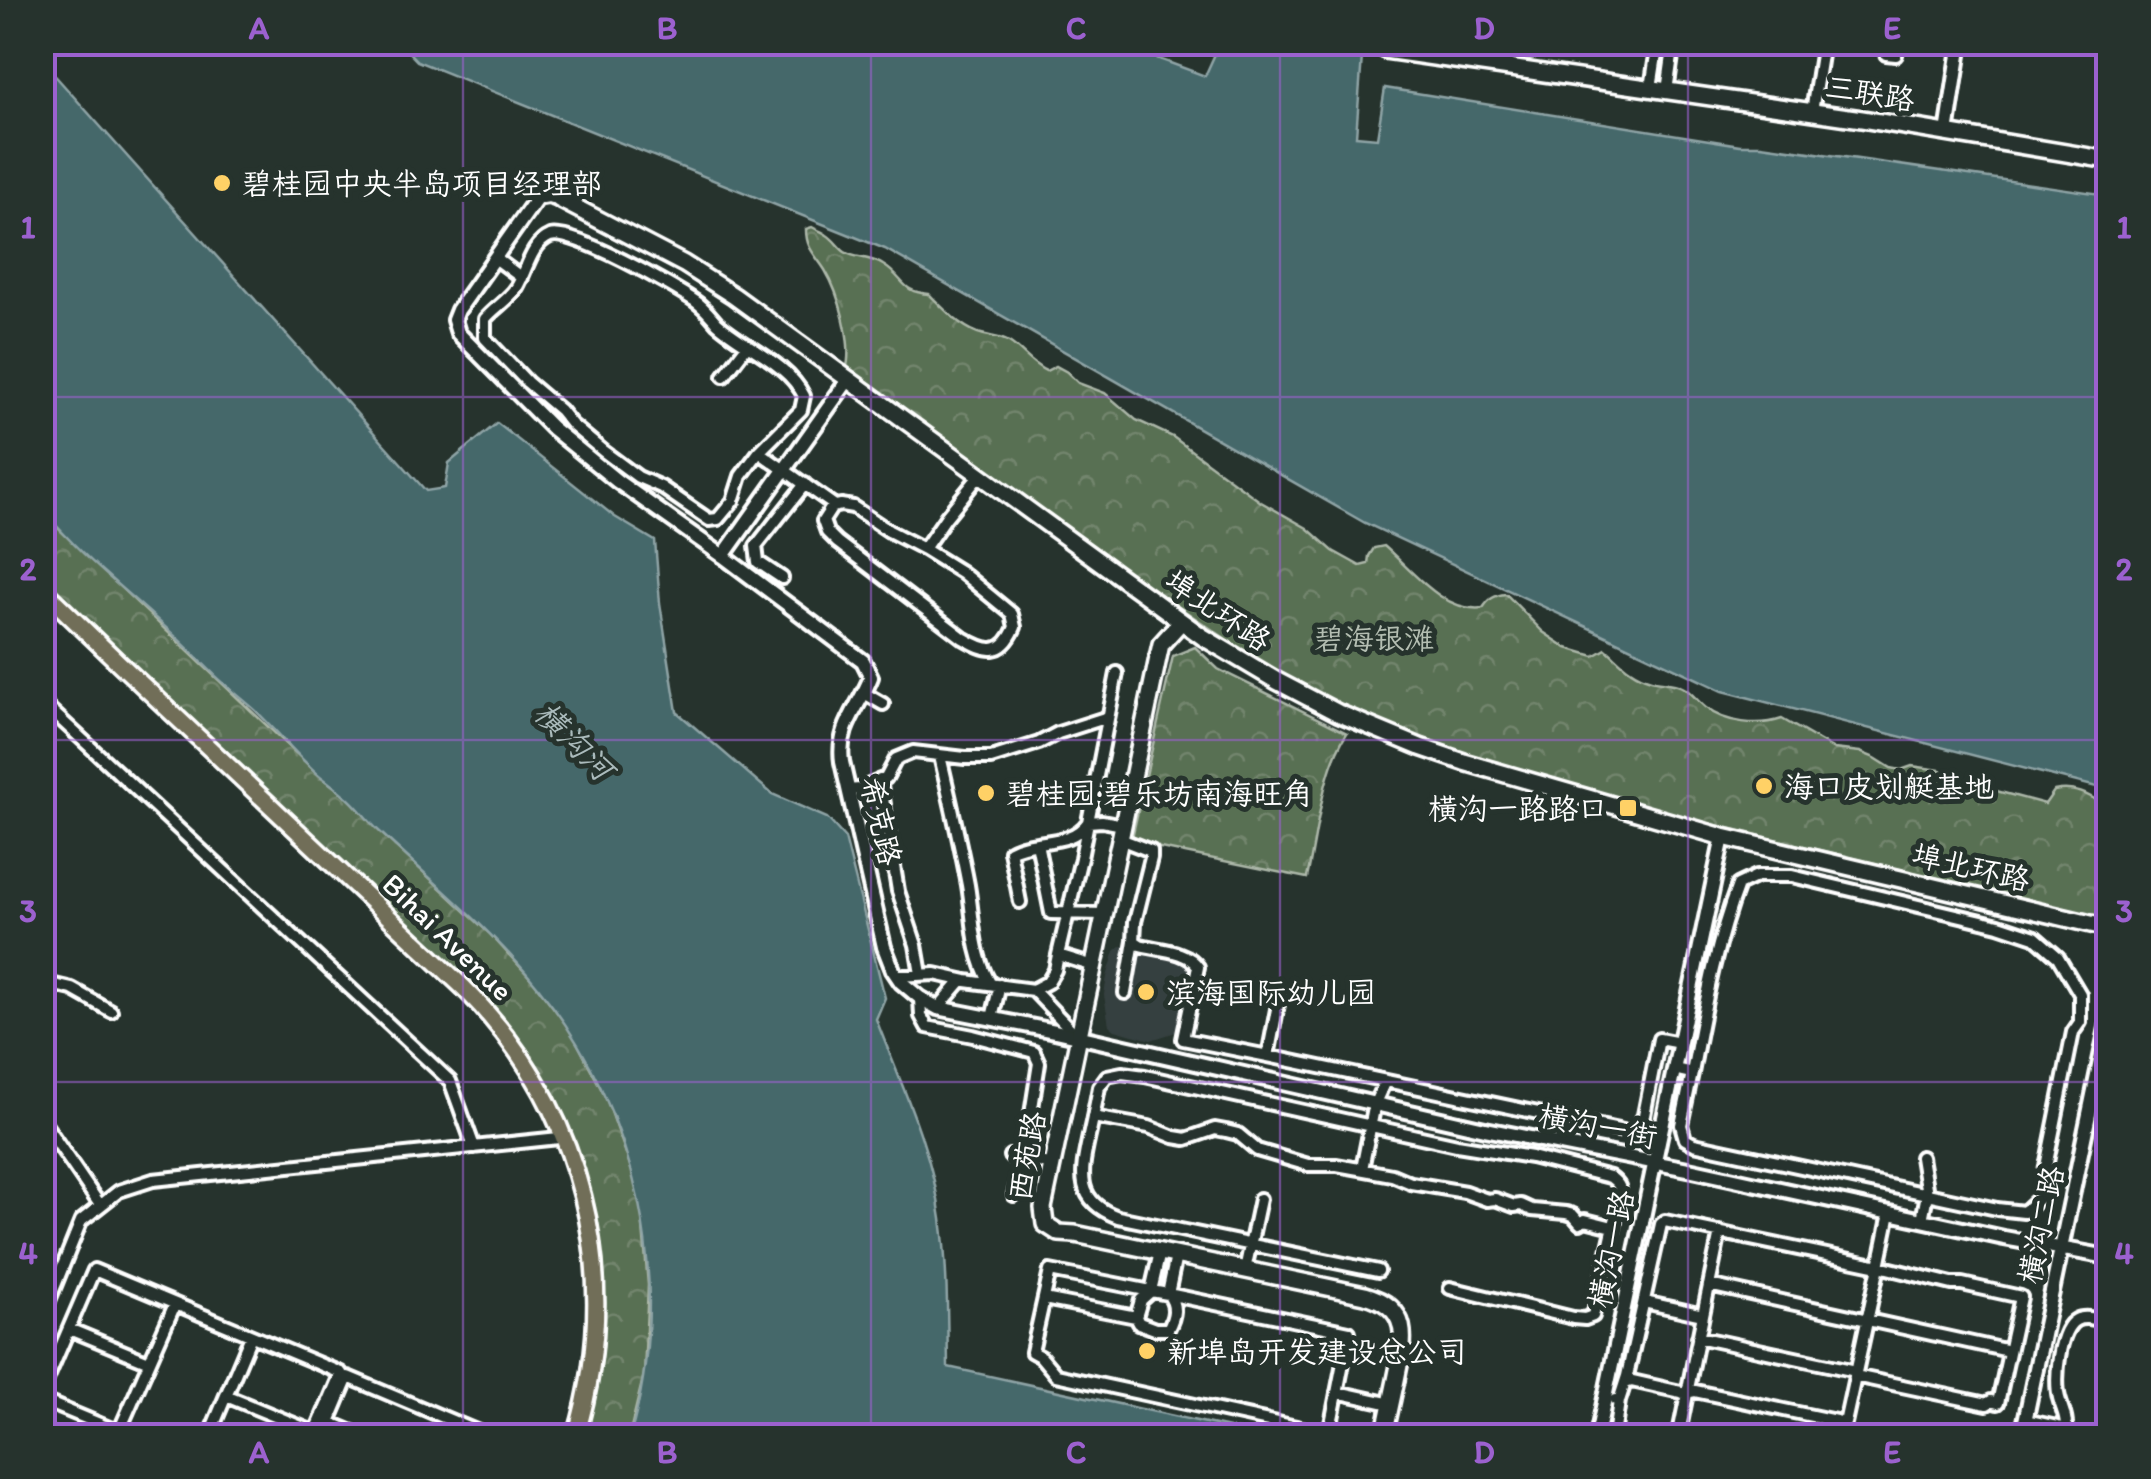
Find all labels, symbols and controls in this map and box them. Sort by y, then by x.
text: A [248,9,270,47]
text: B [657,9,677,47]
text: C [1066,9,1086,47]
text: D [1473,9,1495,47]
text: E [1883,9,1901,47]
street label: 三联路 [1823,68,1917,118]
place label: 碧桂园中央半岛项目经理部 [242,165,602,202]
marker: 碧桂园中央半岛项目经理部 [211,172,233,194]
text: 1 [21,208,36,246]
text: 1 [2117,208,2132,246]
text: 2 [20,550,37,588]
text: 2 [2116,550,2133,588]
street label: 埠北环路 [1158,561,1278,659]
park label: 碧海银滩 [1314,620,1434,657]
water label: 横沟河 [527,694,625,792]
place label: 海口皮划艇基地 [1784,768,1994,805]
street label: 希克路 [853,773,909,869]
place label: 碧桂园·碧乐坊南海旺角 [1006,775,1313,812]
marker: 海口皮划艇基地 [1753,775,1775,797]
marker: 碧桂园·碧乐坊南海旺角 [975,782,997,804]
place label: 横沟一路路口 [1428,790,1608,827]
marker: 横沟一路路口 [1617,797,1639,819]
street label: 埠北环路 [1908,835,2034,899]
street label: Bihai Avenue [375,865,521,1009]
text: 3 [19,892,37,930]
text: 3 [2115,892,2133,930]
place label: 滨海国际幼儿园 [1166,974,1376,1011]
marker: 滨海国际幼儿园 [1135,981,1157,1003]
street label: 横沟一街 [1536,1096,1660,1156]
street label: 西苑路 [1001,1108,1053,1204]
street label: 横沟二路 [2010,1162,2072,1288]
street label: 横沟一路 [1580,1186,1642,1312]
text: 4 [18,1234,38,1272]
text: 4 [2114,1234,2134,1272]
place label: 新埠岛开发建设总公司 [1167,1333,1467,1370]
marker: 新埠岛开发建设总公司 [1136,1340,1158,1362]
text: A [248,1433,270,1471]
text: B [657,1433,677,1471]
text: C [1066,1433,1086,1471]
text: D [1473,1433,1495,1471]
text: E [1883,1433,1901,1471]

